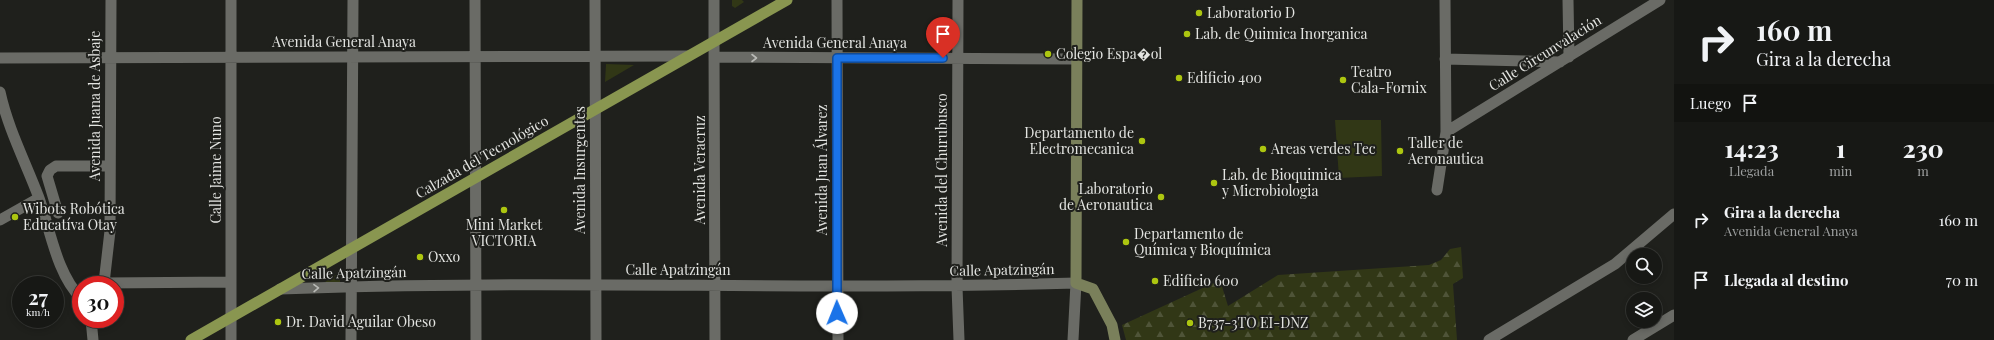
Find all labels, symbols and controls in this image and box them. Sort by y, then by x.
place label: Laboratorio D [1207,3,1295,22]
marker: Laboratorio D [1194,8,1204,18]
street label: Calle Circunvalación [1485,10,1605,95]
text: 160 m [1756,11,1832,48]
icon: right [1690,16,1742,68]
pin [926,17,960,58]
icon: arrive [932,23,954,45]
place label: Lab. de Quimica Inorganica [1195,24,1368,43]
marker: Lab. de Quimica Inorganica [1182,29,1192,39]
street label: Avenida Juana de Asbaje [85,31,104,182]
street label: Avenida General Anaya [271,32,416,51]
street label: Avenida General Anaya [762,33,907,52]
place label: Colegio Espa�ol [1056,44,1162,63]
text: Gira a la derecha [1756,47,1891,71]
marker: Colegio Espa�ol [1043,49,1053,59]
one-way arrow [751,54,757,62]
place label: Teatro Cala-Fornix [1351,62,1427,97]
place label: Edificio 400 [1187,68,1262,87]
marker: Edificio 400 [1174,73,1184,83]
marker: Teatro Cala-Fornix [1338,75,1348,85]
icon: arrive [1739,92,1761,114]
street label: Avenida del Churubusco [932,93,951,248]
text: Luego [1690,93,1731,113]
street label: Avenida Juan Álvarez [812,104,831,236]
street label: Avenida Insurgentes [570,106,589,235]
street label: Calzada del Tecnológico [412,111,552,202]
street label: Avenida Veracruz [690,115,709,226]
street label: Calle Jaime Nuno [206,116,225,224]
place label: Departamento de Electromecanica [1024,123,1134,158]
text: 14:23 [1724,132,1779,164]
text: 1 [1836,132,1845,164]
text: 230 [1903,132,1944,164]
place label: Taller de Aeronautica [1407,133,1484,168]
marker: Departamento de Electromecanica [1137,136,1147,146]
place label: Areas verdes Tec [1270,139,1376,158]
marker: Areas verdes Tec [1258,144,1268,154]
marker: Taller de Aeronautica [1395,146,1405,156]
text: Llegada [1729,162,1774,179]
text: min [1829,162,1852,179]
text: m [1917,162,1929,179]
place label: Lab. de Bioquimica y Microbiologia [1221,165,1342,200]
marker: Lab. de Bioquimica y Microbiologia [1209,178,1219,188]
place label: Laboratorio de Aeronautica [1059,179,1153,214]
marker: Laboratorio de Aeronautica [1156,192,1166,202]
place label: Wibots Robótica Educatíva Otay [22,199,125,234]
text: Gira a la derecha [1724,202,1840,222]
marker: Mini Market VICTORIA [499,205,509,215]
icon: right [1690,209,1712,231]
text: 160 m [1939,210,1978,230]
marker: Wibots Robótica Educatíva Otay [10,212,20,222]
place label: Mini Market VICTORIA [466,215,543,250]
text: Avenida General Anaya [1724,222,1858,239]
place label: Departamento de Química y Bioquímica [1134,224,1271,259]
marker: Departamento de Química y Bioquímica [1121,237,1131,247]
place label: Oxxo [428,247,460,266]
map controls [1626,248,1662,328]
button: search [1626,248,1662,284]
marker: Oxxo [415,252,425,262]
street label: Calle Apatzingán [949,259,1055,280]
street label: Calle Apatzingán [625,260,731,279]
street label: Calle Apatzingán [301,262,407,283]
icon: arrive [1690,269,1712,291]
text: Llegada al destino [1724,270,1848,290]
text: 70 m [1946,270,1978,290]
place label: Edificio 600 [1163,271,1239,290]
speed limit sign: 30 [72,276,124,328]
marker: Edificio 600 [1150,276,1160,286]
text: 27 [28,283,48,310]
one-way arrow [313,284,319,292]
position arrow [816,292,858,334]
button: layers [1626,292,1662,328]
text: km/h [26,305,50,319]
place label: Dr. David Aguilar Obeso [286,312,436,331]
place label: B737-3TO EI-DNZ [1198,313,1308,332]
marker: Dr. David Aguilar Obeso [273,317,283,327]
marker: B737-3TO EI-DNZ [1185,318,1195,328]

